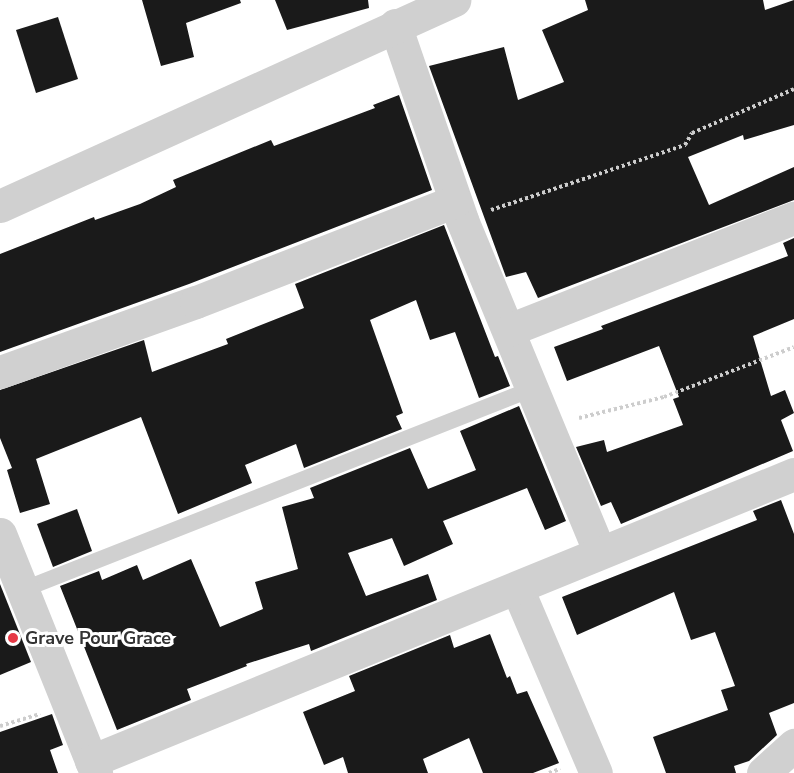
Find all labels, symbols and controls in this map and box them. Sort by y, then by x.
place label: Grave Pour Grace [25,627,171,649]
marker: Grave Pour Grace [6,631,20,645]

